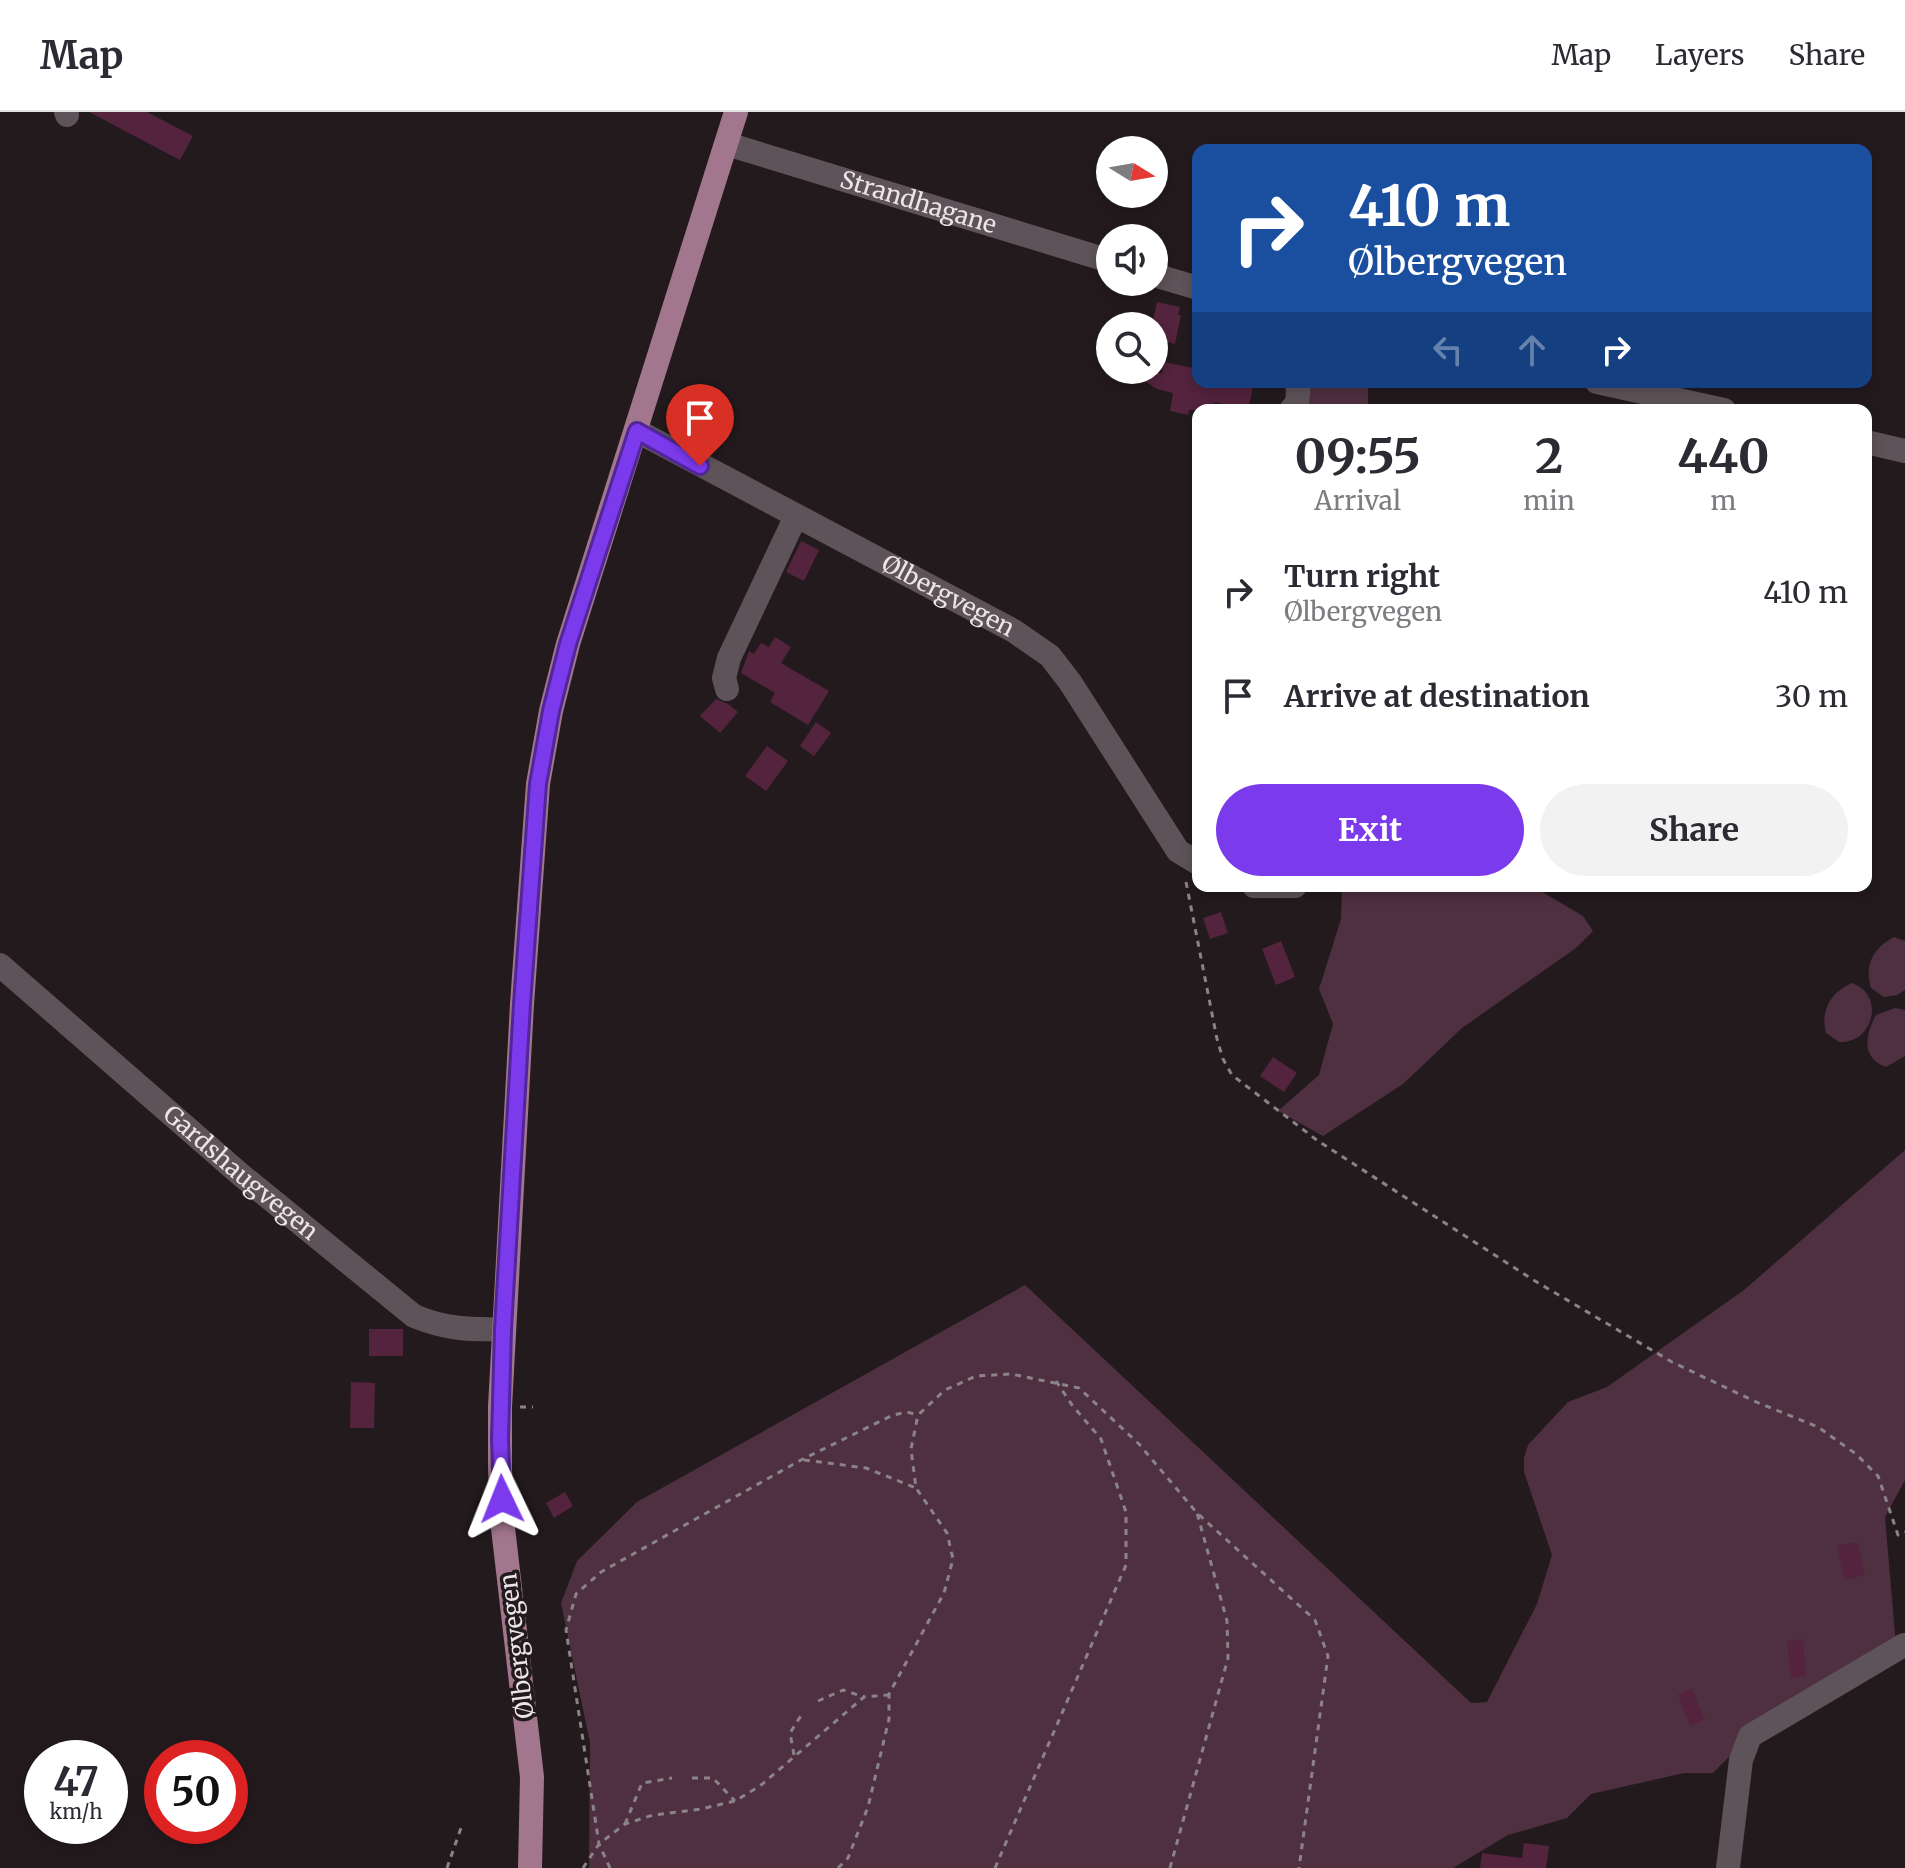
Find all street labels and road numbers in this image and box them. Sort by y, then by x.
street label: Strandhagane [836,163,1000,240]
street label: Ølbergvegen [876,548,1020,643]
street label: Gardshaugvegen [157,1098,325,1247]
street label: Ølbergvegen [492,1572,541,1720]

